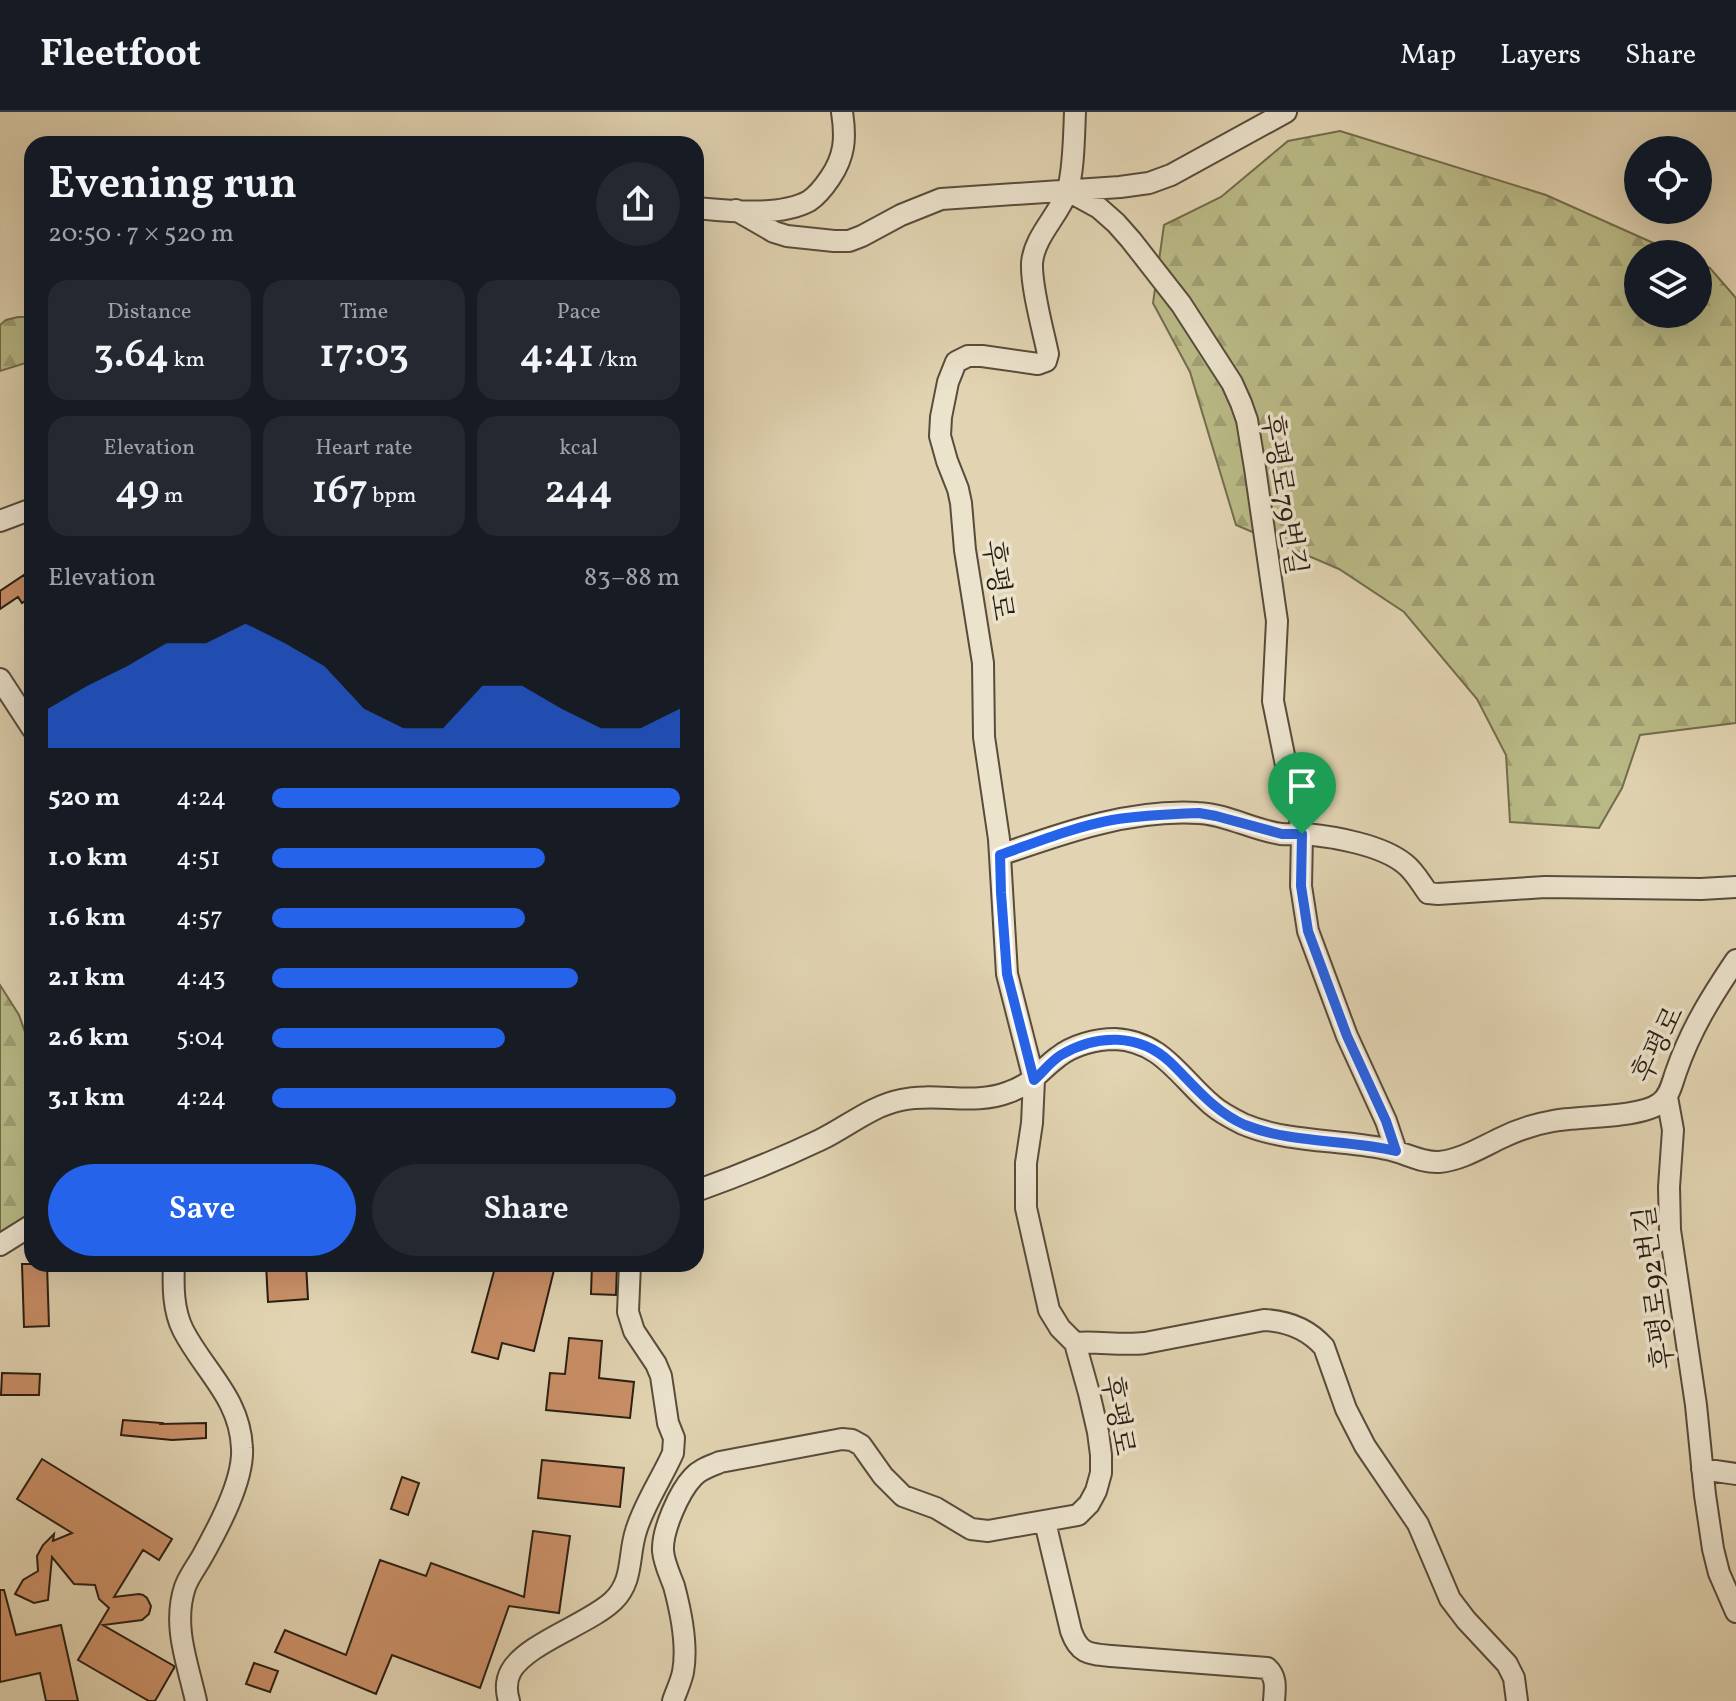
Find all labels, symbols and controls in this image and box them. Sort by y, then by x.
text: Fleetfoot [40,29,201,82]
text: Map [1400,36,1456,75]
text: Layers [1500,36,1581,75]
text: Share [1625,36,1696,75]
map controls [1624,136,1712,328]
button: locate [1624,136,1712,224]
text: Evening run [48,155,297,216]
button: share [596,162,680,246]
text: 20:50 · 7 × 520 m [48,216,234,252]
button: layers [1624,240,1712,328]
text: Distance [107,297,191,328]
text: Time [340,297,388,328]
text: Pace [557,297,601,328]
text: 3.64 [94,328,169,384]
text: 17:03 [319,328,409,384]
text: 4:41 [519,328,594,384]
text: km [169,345,205,376]
text: /km [594,345,638,376]
street label: 후평로79번길 [1251,411,1315,578]
text: Elevation [104,433,195,464]
text: Heart rate [315,433,413,464]
text: kcal [559,433,598,464]
text: 49 [115,464,160,520]
text: 167 [312,464,368,520]
text: 244 [544,464,613,520]
text: m [160,481,184,512]
text: bpm [368,481,416,512]
street label: 후평로 [972,537,1021,623]
text: Elevation [48,560,156,596]
text: 83–88 m [584,560,680,596]
pin [1268,752,1336,834]
icon: arrive [1280,764,1324,808]
text: 520 m [48,780,120,816]
text: 4:24 [176,780,226,816]
text: 1.0 km [48,840,128,876]
text: 4:51 [176,840,220,876]
text: 1.6 km [48,900,126,936]
text: 4:57 [176,900,223,936]
text: 2.1 km [48,960,125,996]
text: 4:43 [176,960,225,996]
street label: 후평로 [1624,1000,1695,1090]
text: 2.6 km [48,1020,129,1056]
text: 5:04 [176,1020,225,1056]
text: 3.1 km [48,1080,125,1116]
text: 4:24 [176,1080,226,1116]
button: Save [48,1164,356,1256]
button: Share [372,1164,680,1256]
street label: 후평로92번길 [1626,1204,1685,1372]
street label: 후평로 [1090,1372,1143,1459]

